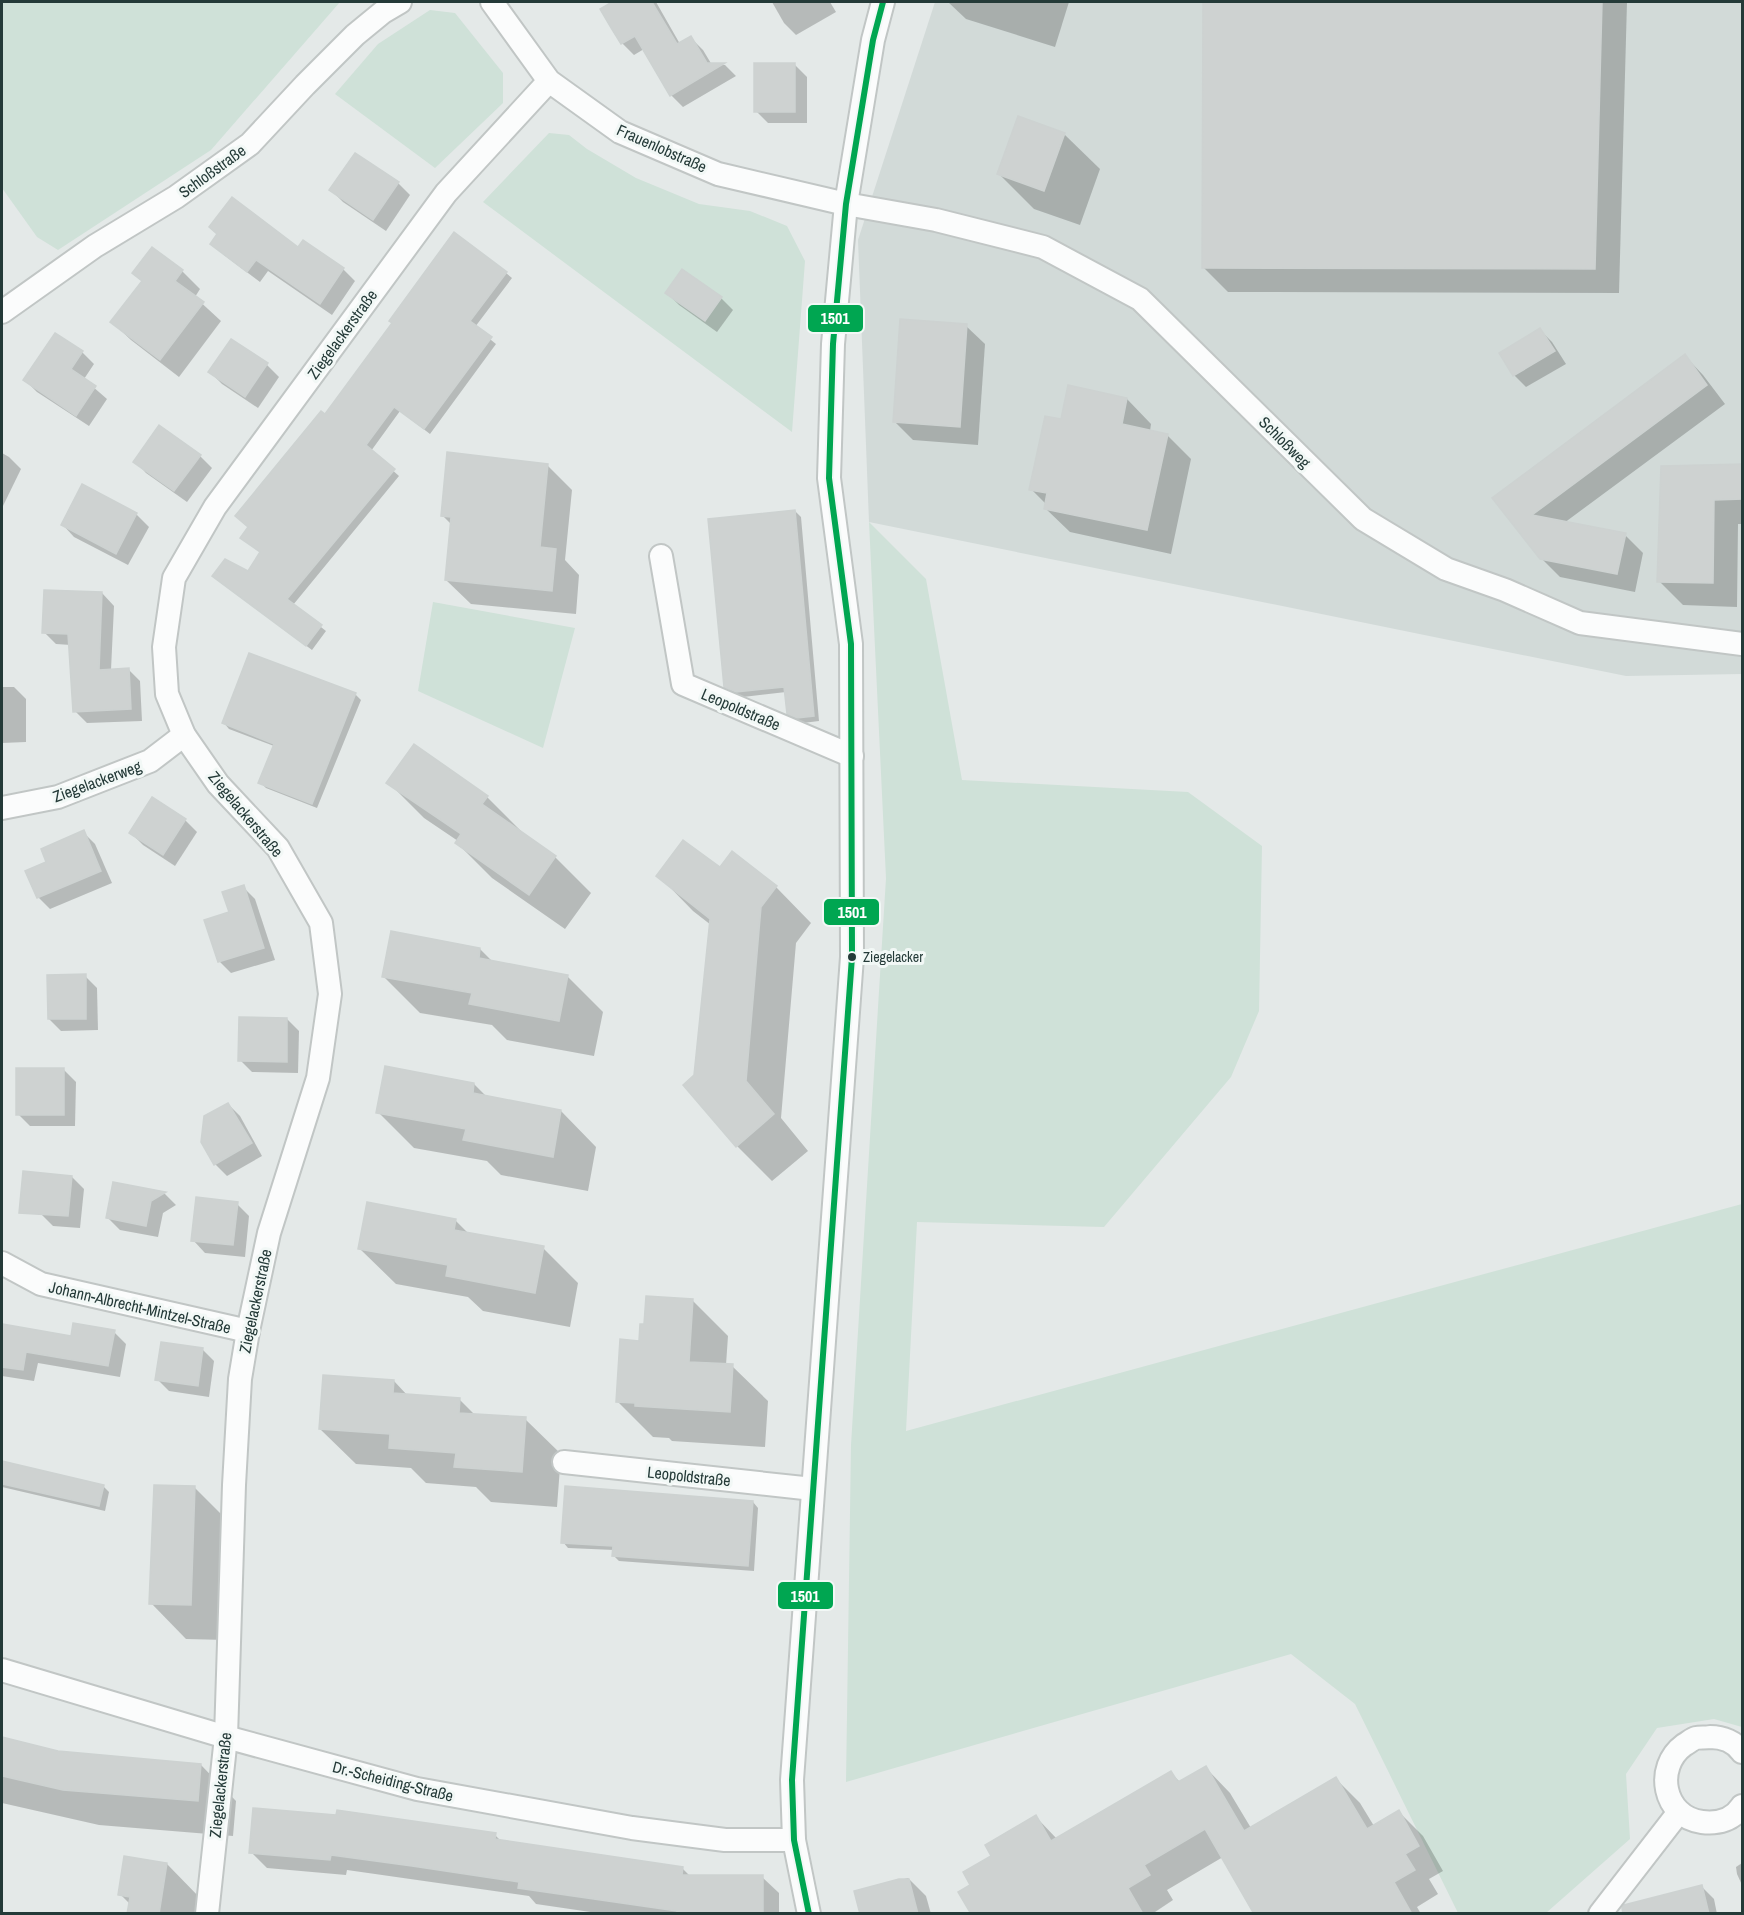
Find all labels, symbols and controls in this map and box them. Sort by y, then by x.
street label: Frauenlobstraße [614,118,710,178]
street label: Schloßstraße [174,139,250,203]
street label: Ziegelackerstraße [302,285,382,383]
line badge: 1501 [807,304,864,333]
text: 1501 [820,307,850,329]
street label: Schloßweg [1254,411,1316,473]
street label: Leopoldstraße [698,682,784,736]
street label: Ziegelackerweg [50,755,145,807]
street label: Ziegelackerstraße [204,766,288,862]
line badge: 1501 [823,898,880,926]
text: 1501 [837,901,867,923]
place label: Ziegelacker [863,948,923,966]
marker: Ziegelacker [846,951,858,963]
street label: Ziegelackerstraße [233,1247,277,1355]
street label: Johann-Albrecht-Mintzel-Straße [47,1275,233,1339]
street label: Leopoldstraße [646,1461,732,1491]
line badge: 1501 [777,1581,834,1610]
text: 1501 [790,1585,820,1607]
street label: Ziegelackerstraße [204,1731,236,1839]
street label: Dr.-Scheiding-Straße [330,1755,456,1807]

